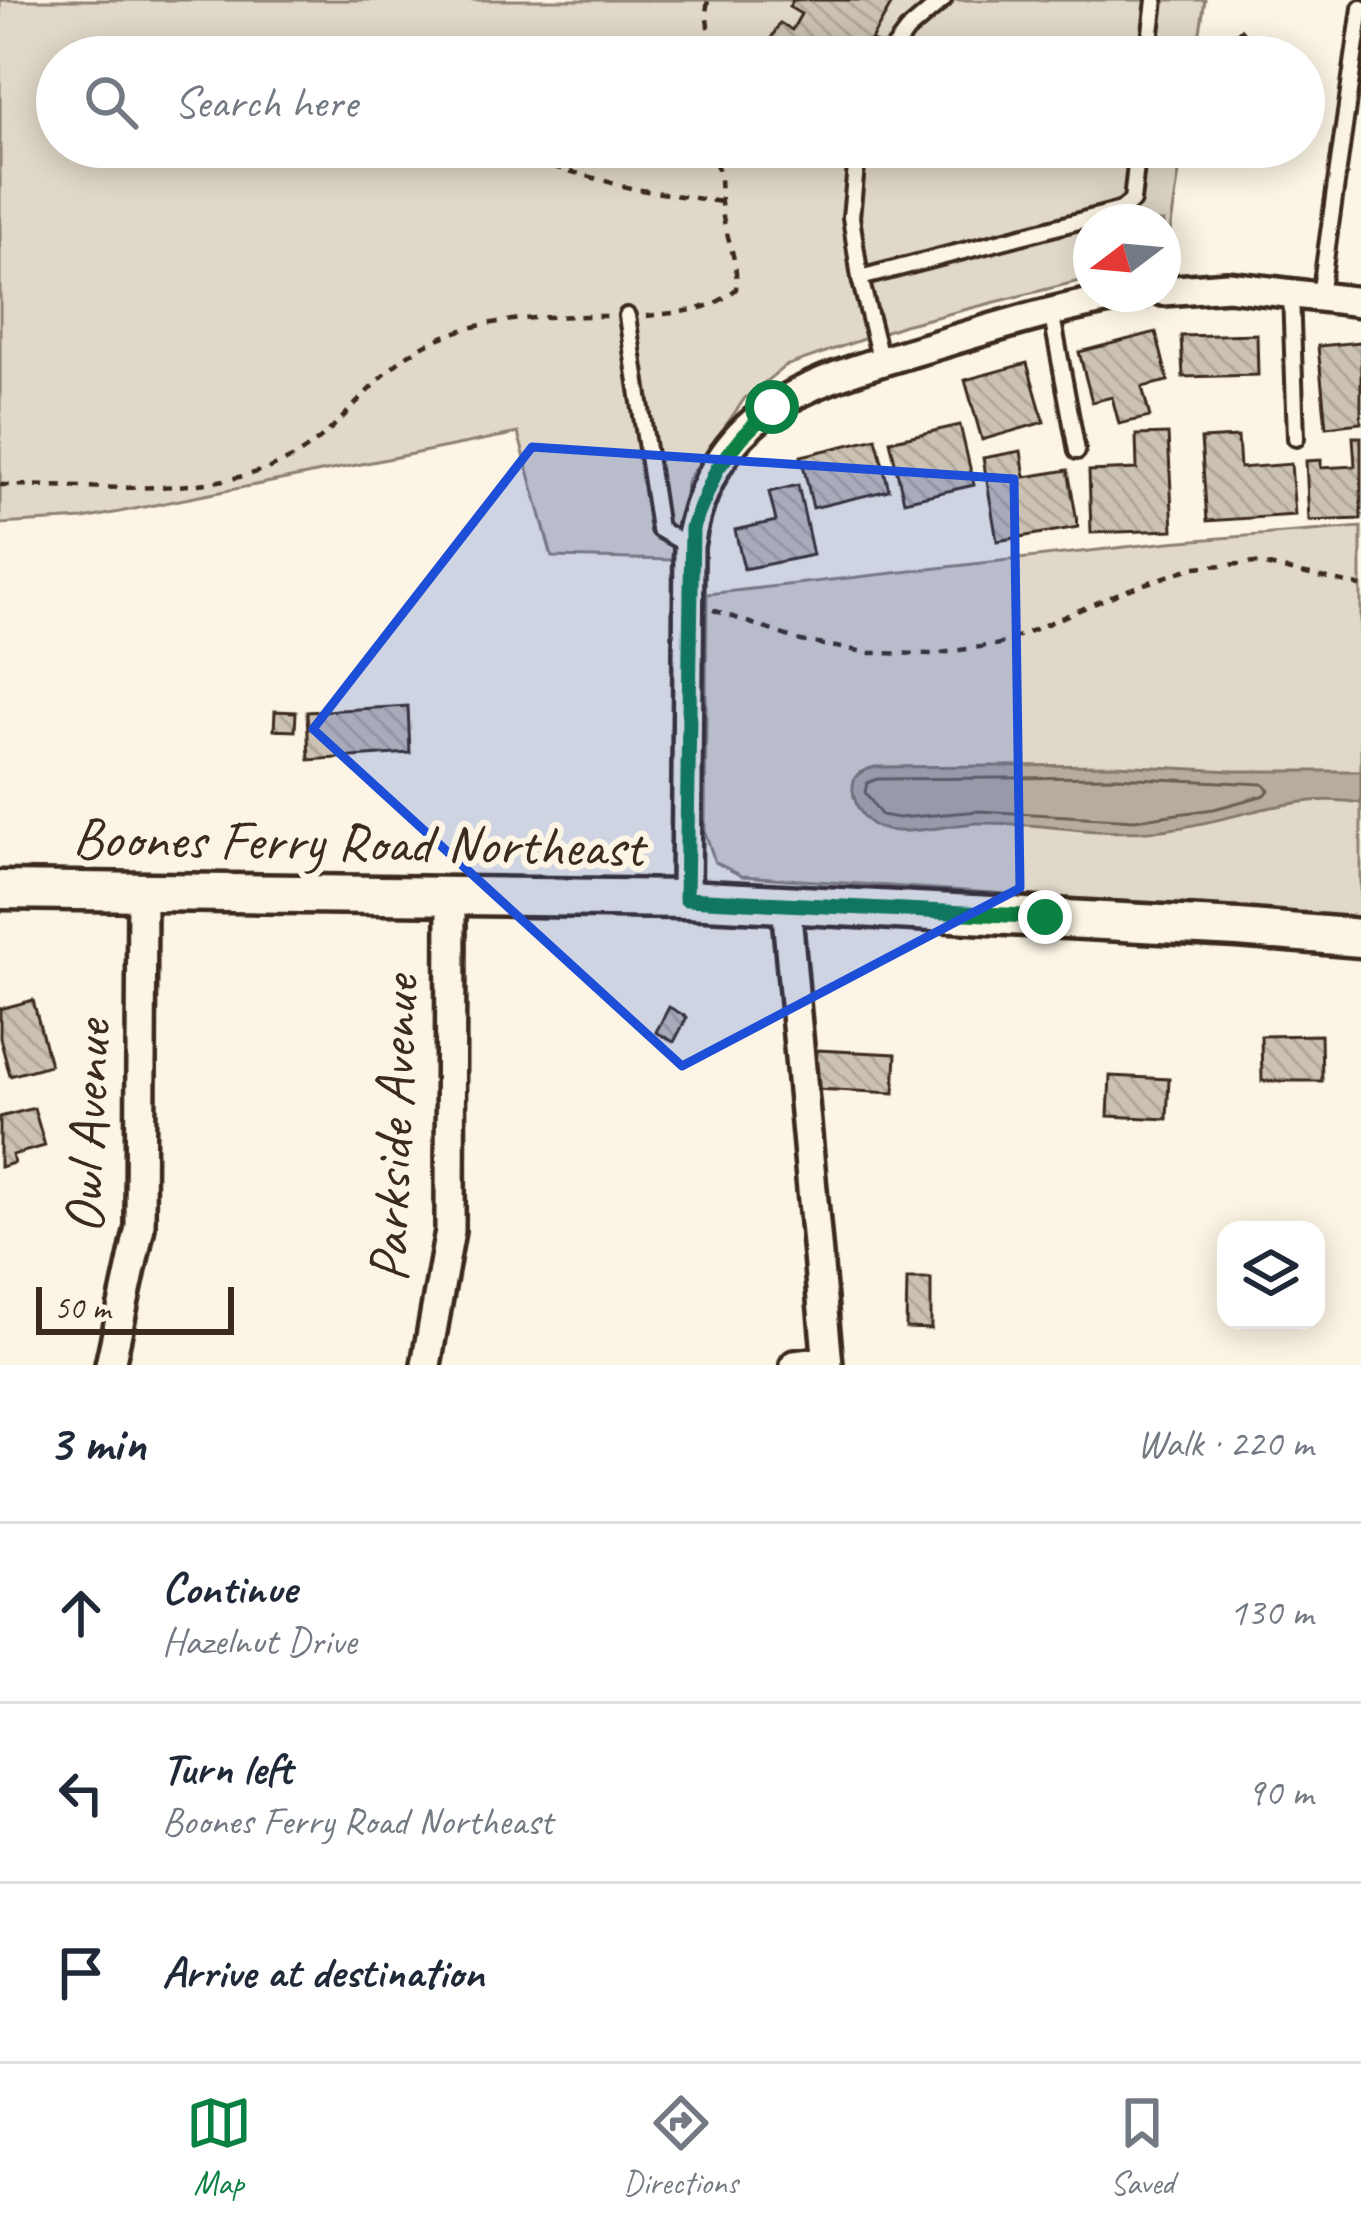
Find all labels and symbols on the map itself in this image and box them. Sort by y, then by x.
north arrow [1073,204,1181,312]
route start [745,380,799,434]
street label: Boones Ferry Road Northeast [72,801,649,883]
route end [1018,890,1072,944]
street label: Parkside Avenue [352,971,434,1283]
street label: Owl Avenue [47,1016,127,1235]
scale bar [36,1281,234,1334]

